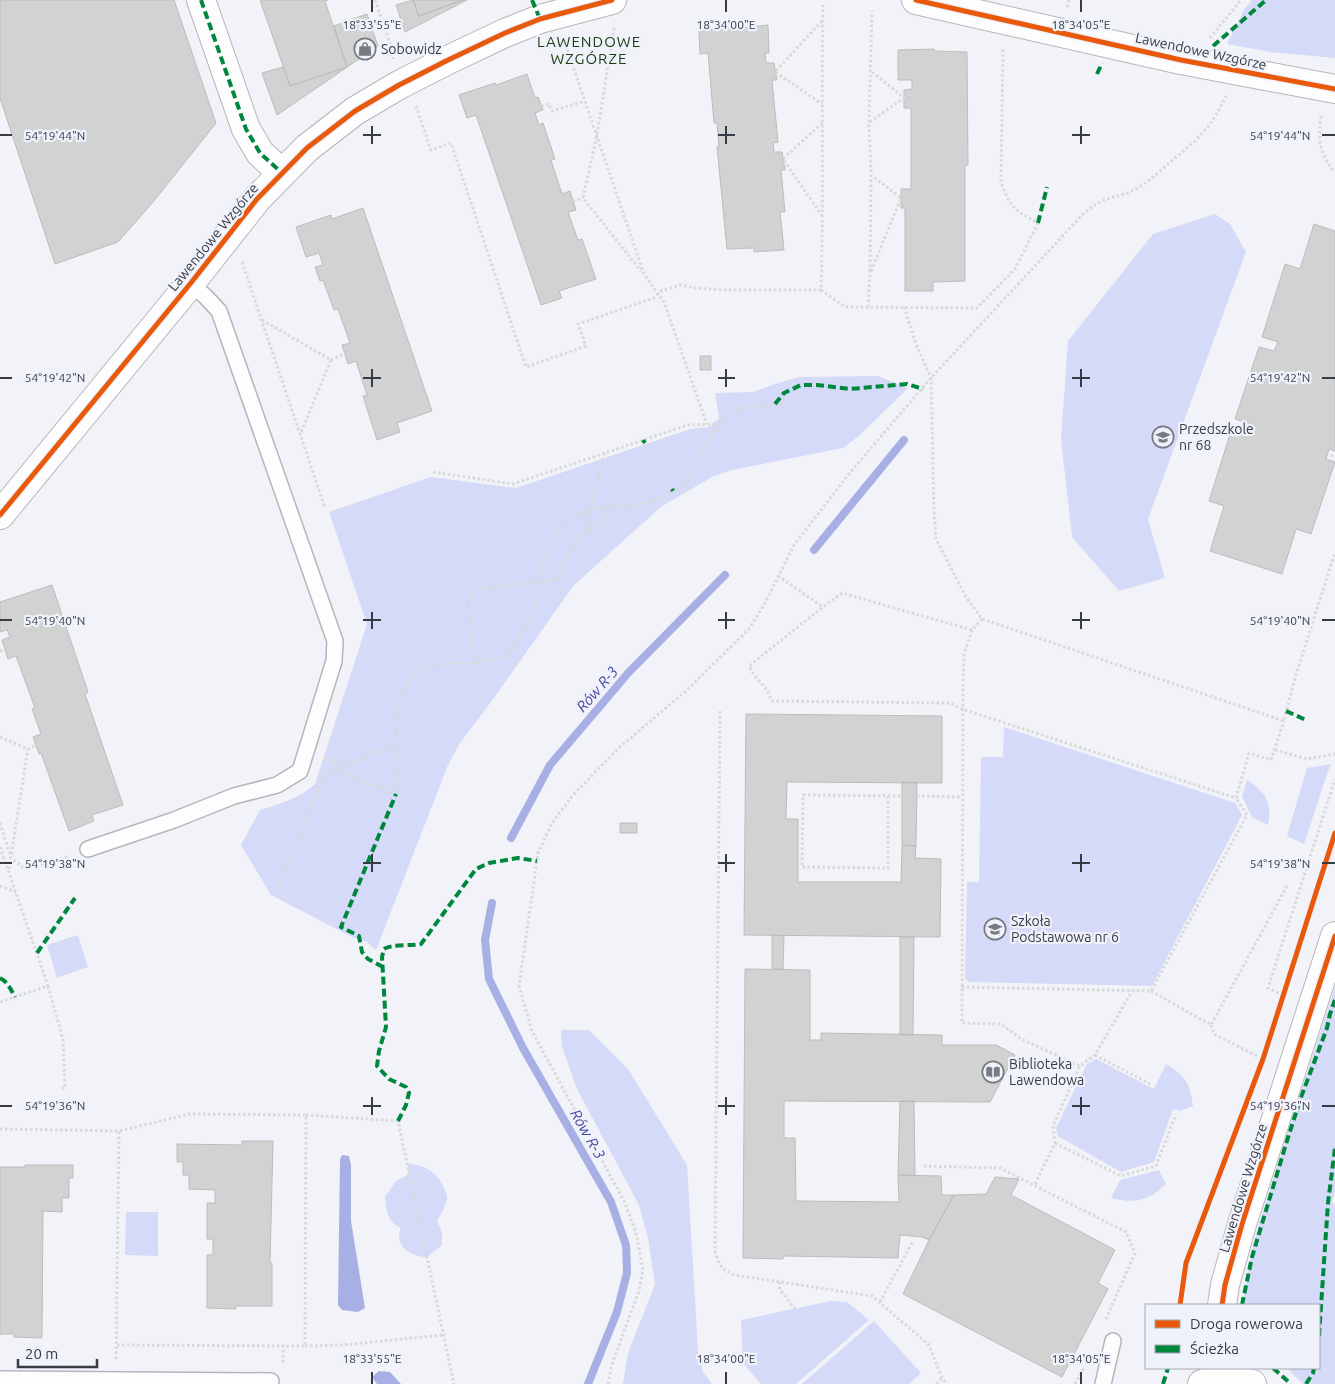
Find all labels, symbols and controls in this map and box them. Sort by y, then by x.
text: 18°33'55"E [343,18,402,31]
text: 18°34'00"E [697,18,756,31]
text: 18°34'05"E [1052,18,1111,31]
street label: Lawendowe Wzgórze [1134,29,1268,73]
district label: LAWENDOWE WZGÓRZE [537,33,641,67]
shop icon: Sobowidz [353,37,377,61]
place label: Sobowidz [381,41,442,57]
text: 54°19'44"N [25,129,85,142]
text: 54°19'44"N [1250,129,1310,142]
street label: Lawendowe Wzgórze [165,180,261,294]
text: 54°19'42"N [25,371,85,384]
text: 54°19'42"N [1250,371,1310,384]
place label: Przedszkole nr 68 [1179,421,1254,453]
school or university icon: Przedszkole nr 68 [1151,425,1175,449]
text: 54°19'40"N [25,614,85,627]
text: 54°19'40"N [1250,614,1310,627]
water label: Rów R-3 [573,663,621,715]
text: 54°19'38"N [25,857,85,870]
text: 54°19'38"N [1250,857,1310,870]
place label: Szkoła Podstawowa nr 6 [1011,913,1119,945]
school or university icon: Szkoła Podstawowa nr 6 [983,917,1007,941]
place label: Biblioteka Lawendowa [1009,1056,1084,1088]
library icon: Biblioteka Lawendowa [981,1060,1005,1084]
text: 54°19'36"N [25,1099,85,1112]
text: 54°19'36"N [1250,1099,1310,1112]
water label: Rów R-3 [567,1106,609,1162]
street label: Lawendowe Wzgórze [1216,1122,1270,1254]
legend [1145,1304,1320,1369]
text: Droga rowerowa [1190,1315,1303,1332]
scale bar [18,1336,96,1368]
text: Ścieżka [1190,1340,1239,1357]
text: 20 m [25,1345,58,1362]
text: 18°33'55"E [343,1352,402,1365]
text: 18°34'00"E [697,1352,756,1365]
text: 18°34'05"E [1052,1352,1111,1365]

